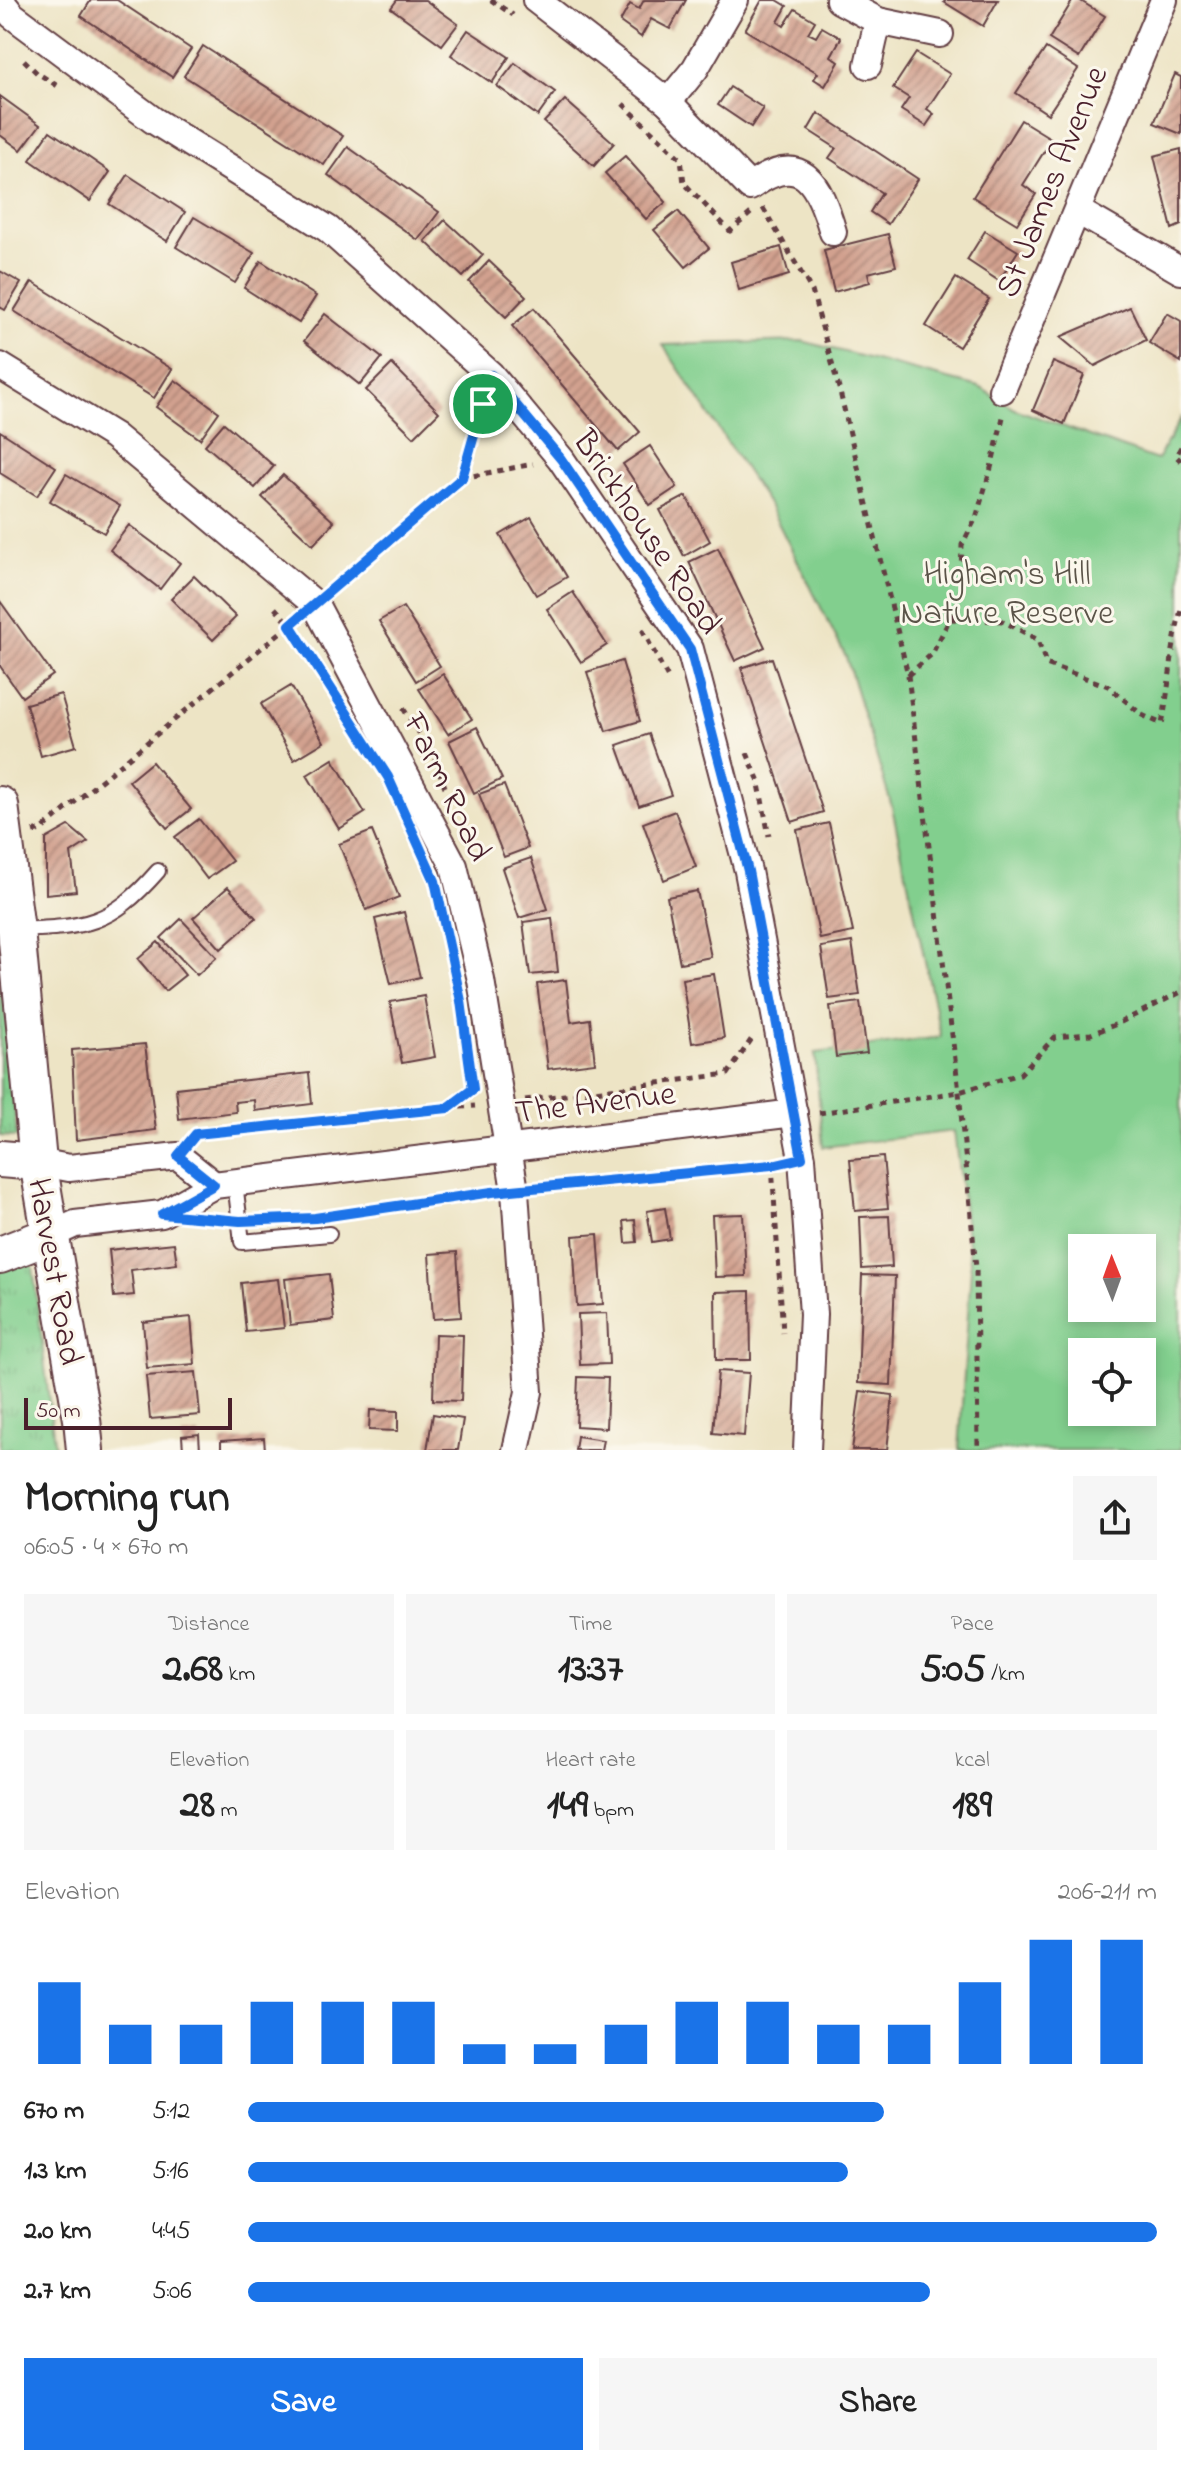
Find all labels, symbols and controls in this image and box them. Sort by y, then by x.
street label: St James Avenue [984,58,1123,306]
pin [449,370,517,438]
icon: arrive [461,382,505,426]
street label: Brickhouse Road [558,420,733,646]
park label: Higham's Hill Nature Reserve [901,551,1114,640]
street label: Farm Road [387,704,503,871]
street label: The Avenue [513,1070,679,1140]
street label: Harvest Road [12,1174,94,1369]
north arrow [1068,1234,1156,1322]
map controls [1068,1234,1156,1426]
button: locate [1068,1338,1156,1426]
scale bar [24,1394,232,1430]
text: 50 m [36,1396,81,1428]
text: Morning run [24,1467,230,1531]
button: share [1073,1476,1157,1560]
text: 06:05 · 4 × 670 m [24,1529,188,1567]
text: Distance [168,1609,249,1641]
text: Time [569,1609,612,1641]
text: Pace [951,1609,994,1641]
text: 2.68 [162,1641,223,1700]
text: 13:37 [558,1641,623,1700]
text: 5:05 [919,1641,986,1700]
text: km [223,1659,255,1691]
text: /km [986,1659,1025,1691]
text: Elevation [168,1745,249,1777]
text: Heart rate [545,1745,636,1777]
text: kcal [955,1745,990,1777]
text: 28 [180,1777,215,1836]
text: 149 [547,1777,588,1836]
text: 189 [952,1777,992,1836]
text: m [215,1795,238,1827]
text: bpm [588,1795,634,1827]
text: Elevation [24,1874,120,1912]
text: 206–211 m [1058,1874,1157,1912]
text: 670 m [24,2093,84,2131]
text: 5:12 [152,2093,190,2131]
text: 1.3 km [24,2153,86,2191]
text: 5:16 [152,2153,189,2191]
text: 2.0 km [24,2213,92,2251]
text: 4:45 [152,2213,191,2251]
text: 2.7 km [24,2273,91,2311]
text: 5:06 [152,2273,192,2311]
button: Save [24,2358,583,2450]
button: Share [599,2358,1157,2450]

